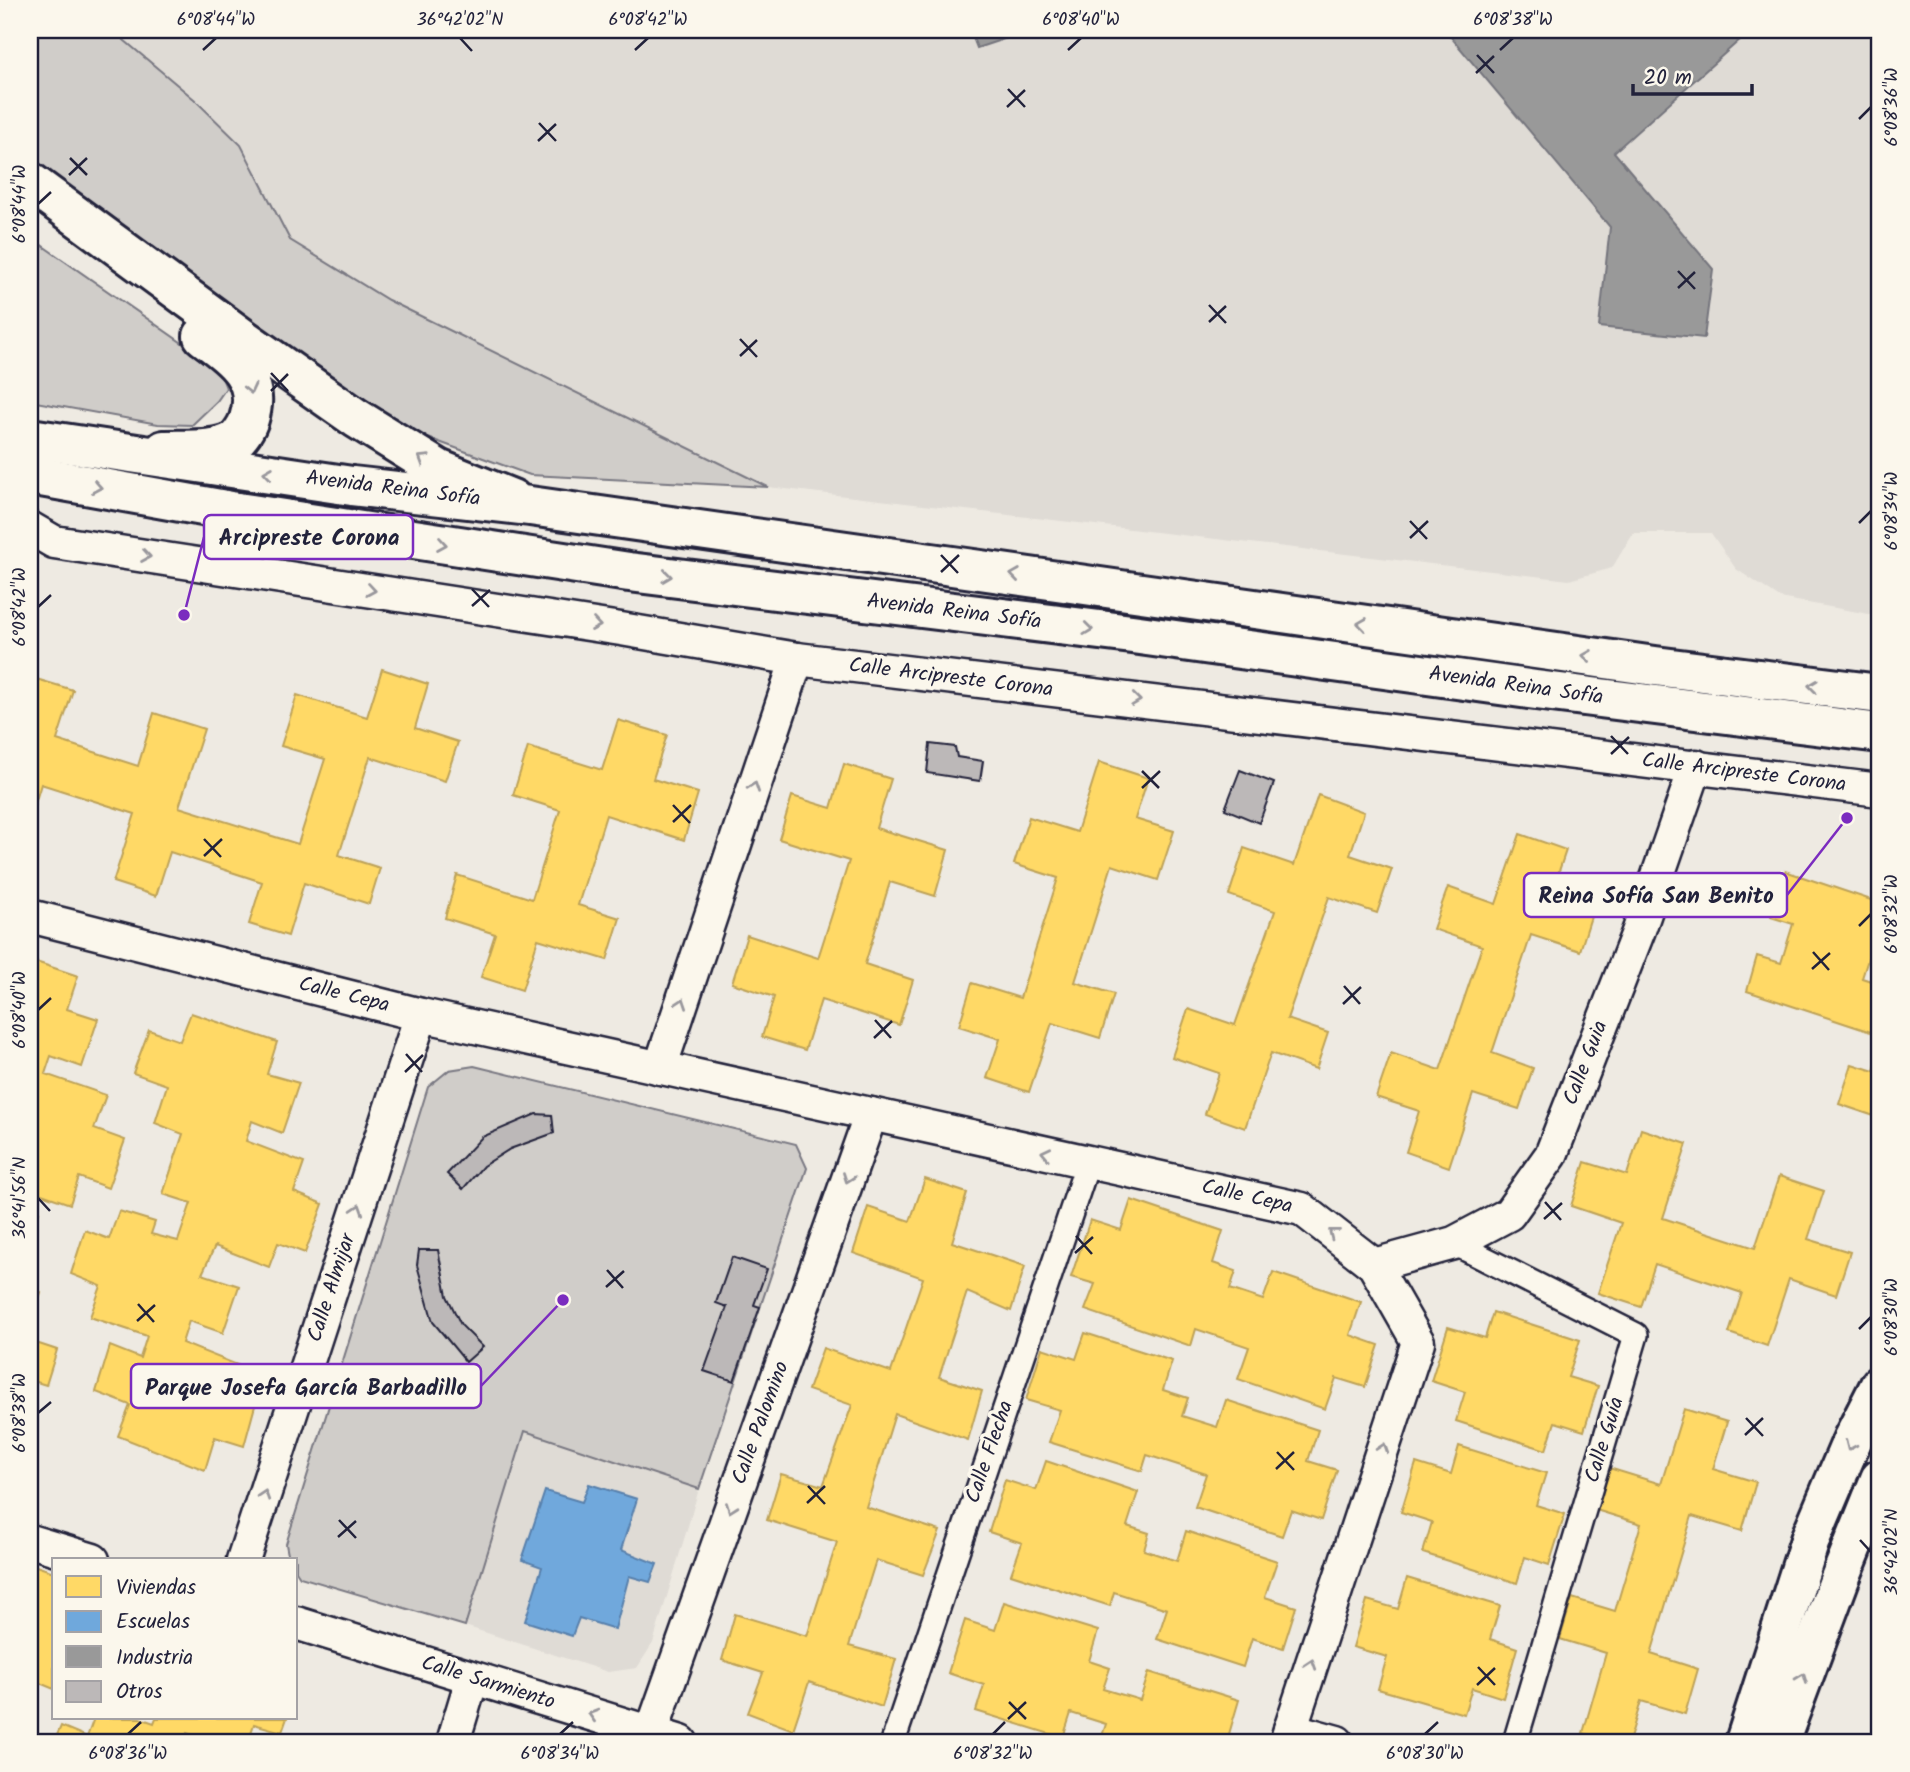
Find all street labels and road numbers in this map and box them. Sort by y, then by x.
street label: Avenida Reina Sofía [304,462,482,516]
street label: Avenida Reina Sofía [865,585,1043,639]
street label: Calle Arcipreste Corona [847,649,1055,707]
street label: Avenida Reina Sofía [1427,657,1605,715]
street label: Calle Arcipreste Corona [1640,744,1848,802]
street label: Calle Cepa [295,968,393,1022]
street label: Calle Guia [1555,1016,1617,1110]
street label: Calle Cepa [1198,1171,1296,1223]
street label: Calle Almijar [299,1228,365,1347]
street label: Calle Palomino [723,1357,799,1489]
street label: Calle Guía [1576,1393,1634,1487]
street label: Calle Flecha [957,1396,1023,1508]
street label: Calle Sarmiento [417,1647,559,1719]

